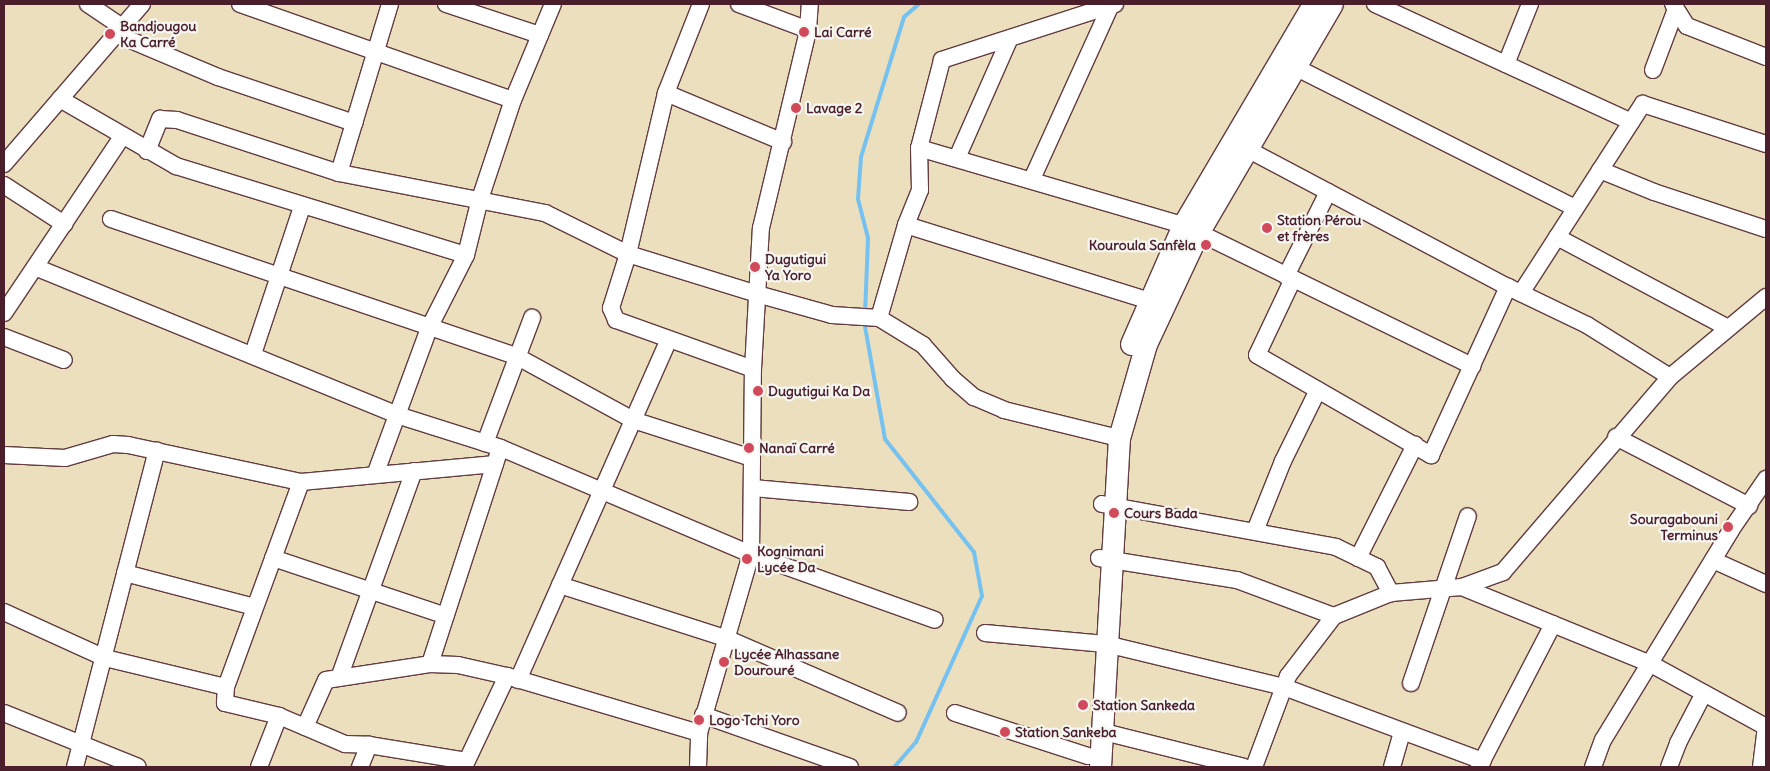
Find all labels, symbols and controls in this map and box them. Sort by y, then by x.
place label: Bandjougou Ka Carré [120,18,196,50]
place label: Lai Carré [814,24,872,40]
marker: Lai Carré [798,26,810,38]
marker: Bandjougou Ka Carré [104,28,116,40]
place label: Lavage 2 [806,100,863,116]
marker: Lavage 2 [790,102,802,114]
place label: Station Pérou et frères [1277,212,1361,244]
marker: Station Pérou et frères [1261,222,1273,234]
place label: Kouroula Sanfèla [1089,237,1196,253]
marker: Kouroula Sanfèla [1200,239,1212,251]
place label: Dugutigui Ya Yoro [765,251,826,284]
marker: Dugutigui Ya Yoro [749,261,761,273]
place label: Dugutigui Ka Da [768,383,870,399]
marker: Dugutigui Ka Da [752,385,764,397]
place label: Nanaï Carré [759,440,835,456]
marker: Nanaï Carré [743,442,755,454]
place label: Cours Bada [1124,505,1198,521]
marker: Cours Bada [1108,507,1120,519]
place label: Souragabouni Terminus [1630,511,1718,544]
marker: Souragabouni Terminus [1722,521,1734,533]
place label: Kognimani Lycée Da [757,543,824,576]
marker: Kognimani Lycée Da [741,553,753,565]
place label: Lycée Alhassane Dourouré [734,646,839,679]
marker: Lycée Alhassane Dourouré [718,656,730,668]
place label: Station Sankeda [1093,697,1195,713]
marker: Station Sankeda [1077,699,1089,711]
place label: Logo Tchi Yoro [709,712,800,728]
marker: Logo Tchi Yoro [693,714,705,726]
place label: Station Sankeba [1015,724,1117,740]
marker: Station Sankeba [999,726,1011,738]

